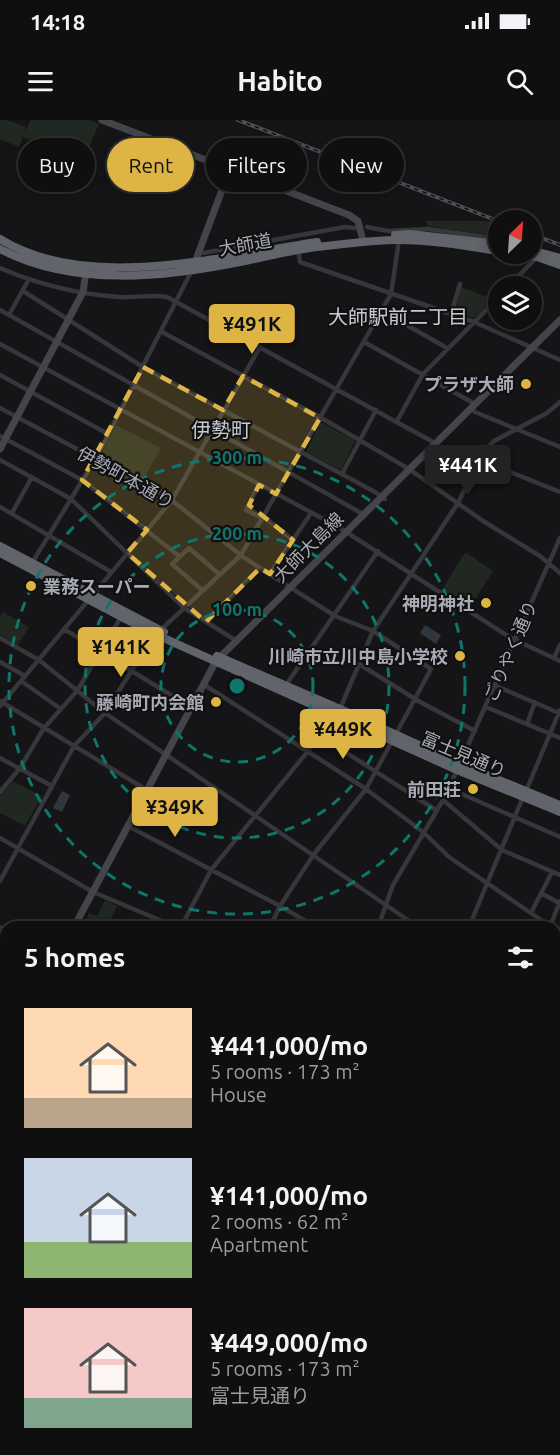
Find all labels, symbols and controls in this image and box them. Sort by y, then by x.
text: 14:18 [30,9,85,34]
icon: menu [24,65,57,98]
icon: search [503,65,536,98]
text: Habito [237,66,323,96]
chip: Buy [18,138,95,192]
chip: Rent [107,138,194,192]
chip: Filters [206,138,307,192]
chip: New [319,138,404,192]
north arrow [488,210,542,264]
map controls [488,210,542,330]
street label: 大師道 [217,229,273,259]
button: layers [488,276,542,330]
pin: ¥491K [210,304,294,355]
district label: 大師駅前二丁目 [328,305,468,328]
text: ¥491K [223,312,281,335]
place label: プラザ大師 [424,374,514,394]
marker: プラザ大師 [519,377,533,391]
district label: 伊勢町 [191,418,251,441]
street label: 伊勢町本通り [74,442,178,512]
pin: ¥441K [426,445,510,496]
text: 300 m [212,447,262,467]
text: ¥441K [439,453,497,476]
street label: 大師大島線 [269,508,347,586]
text: 200 m [212,523,262,543]
place label: 業務スーパー [43,576,151,596]
marker: 業務スーパー [24,579,38,593]
place label: 神明神社 [402,593,474,613]
marker: 神明神社 [479,596,493,610]
street label: ごりやく通り [480,597,540,705]
text: 100 m [212,599,262,619]
pin: ¥141K [79,627,163,678]
text: ¥141K [92,635,150,658]
place label: 川崎市立川中島小学校 [268,646,448,666]
marker: 川崎市立川中島小学校 [453,649,467,663]
centre of rings [227,676,247,696]
place label: 藤崎町内会館 [96,692,204,712]
marker: 藤崎町内会館 [209,695,223,709]
pin: ¥449K [301,709,385,760]
text: ¥449K [314,717,372,740]
street label: 富士見通り [419,727,509,781]
place label: 前田荘 [407,779,461,799]
marker: 前田荘 [466,782,480,796]
pin: ¥349K [133,787,217,838]
text: ¥349K [146,795,204,818]
icon: filters [504,941,537,974]
text: 5 homes [24,943,125,972]
text: ¥441,000/mo [210,1031,368,1060]
icon: home [72,1032,144,1104]
text: 5 rooms · 173 m² [210,1060,360,1083]
text: House [210,1083,267,1106]
text: ¥141,000/mo [210,1181,368,1210]
icon: home [72,1182,144,1254]
text: 2 rooms · 62 m² [210,1210,348,1233]
text: Apartment [210,1233,308,1256]
text: ¥449,000/mo [210,1328,368,1357]
icon: home [72,1332,144,1404]
text: 5 rooms · 173 m² [210,1357,360,1380]
text: 富士見通り [210,1384,310,1407]

